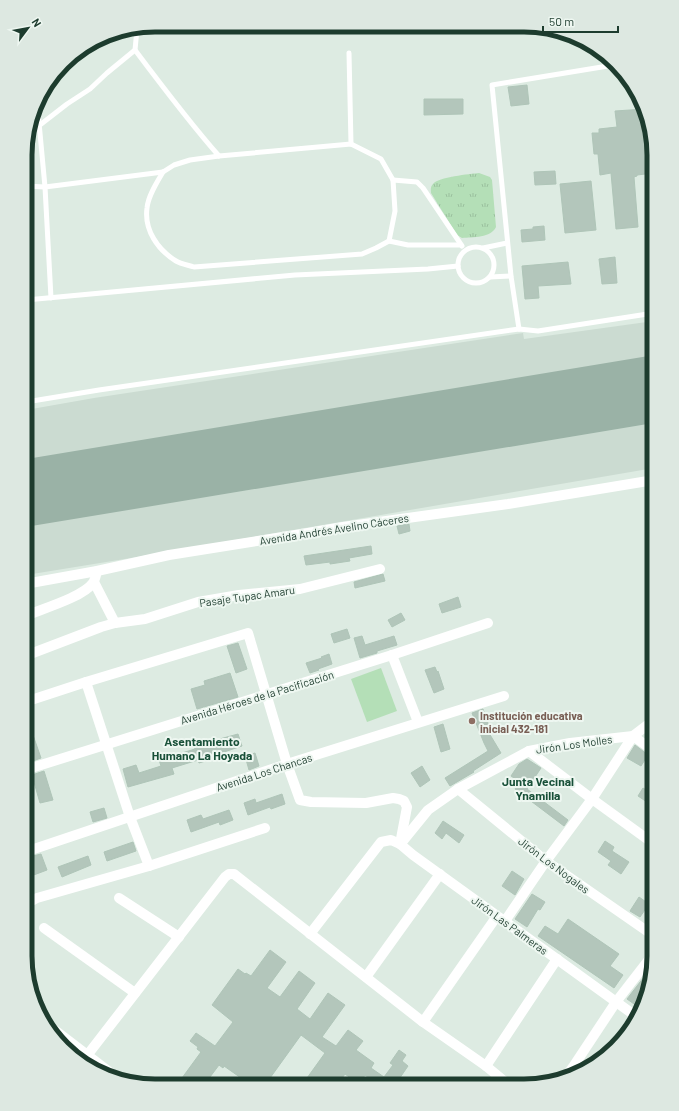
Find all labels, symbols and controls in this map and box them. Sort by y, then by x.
north arrow [8,8,48,48]
scale bar [543,8,618,34]
text: 50 m [549,14,574,28]
text: N [29,16,44,29]
street label: Avenida Andrés Avelino Cáceres [258,511,410,547]
street label: Pasaje Tupac Amaru [198,583,296,609]
street label: Avenida Héroes de la Pacificación [179,667,335,727]
place label: Institución educativa inicial 432-181 [480,709,583,735]
marker: Institución educativa inicial 432-181 [467,716,477,726]
street label: Jirón Los Molles [535,732,613,756]
district label: Asentamiento Humano La Hoyada [152,734,252,762]
street label: Avenida Los Chancas [214,750,314,794]
district label: Junta Vecinal Ynamilla [502,774,574,802]
street label: Jirón Los Nogales [516,834,592,896]
street label: Jirón Las Palmeras [469,893,551,957]

